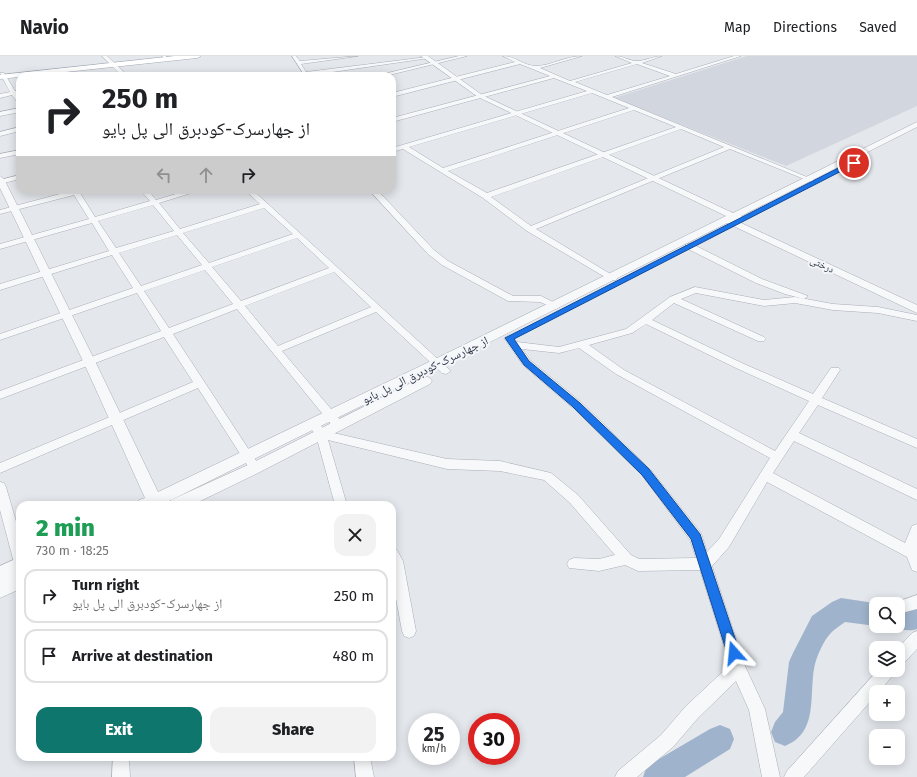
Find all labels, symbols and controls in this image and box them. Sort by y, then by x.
text: Navio [20,16,69,39]
text: Map [724,19,751,36]
text: Directions [773,19,837,36]
text: Saved [859,19,897,36]
text: 250 m [102,82,178,115]
icon: right [36,88,88,140]
text: از جهارسرک-کودبرق الی پل بایو [102,118,310,140]
pin [837,146,871,180]
icon: arrive [843,152,865,174]
icon: left [153,164,175,186]
icon: ahead [195,164,217,186]
icon: right [237,164,259,186]
street label: درختی [808,254,836,276]
street label: از جهارسرک-کودبرق الی پل بایو [360,333,491,407]
text: 2 min [36,514,95,542]
button: close [334,514,376,556]
text: 730 m · 18:25 [36,543,109,558]
text: Turn right [72,576,139,594]
icon: right [38,585,60,607]
text: 250 m [334,587,374,605]
text: از جهارسرک-کودبرق الی پل بایو [72,596,222,611]
map controls [869,597,905,765]
button: search [869,597,905,633]
position arrow [713,632,755,674]
button: layers [869,641,905,677]
icon: arrive [38,645,60,667]
text: Arrive at destination [72,647,213,665]
text: 480 m [333,647,374,665]
button: + [869,685,905,721]
button: Exit [36,707,202,753]
button: Share [210,707,376,753]
speed limit sign: 30 [468,713,520,765]
text: 25 [423,722,445,746]
button: − [869,729,905,765]
text: km/h [422,743,446,755]

